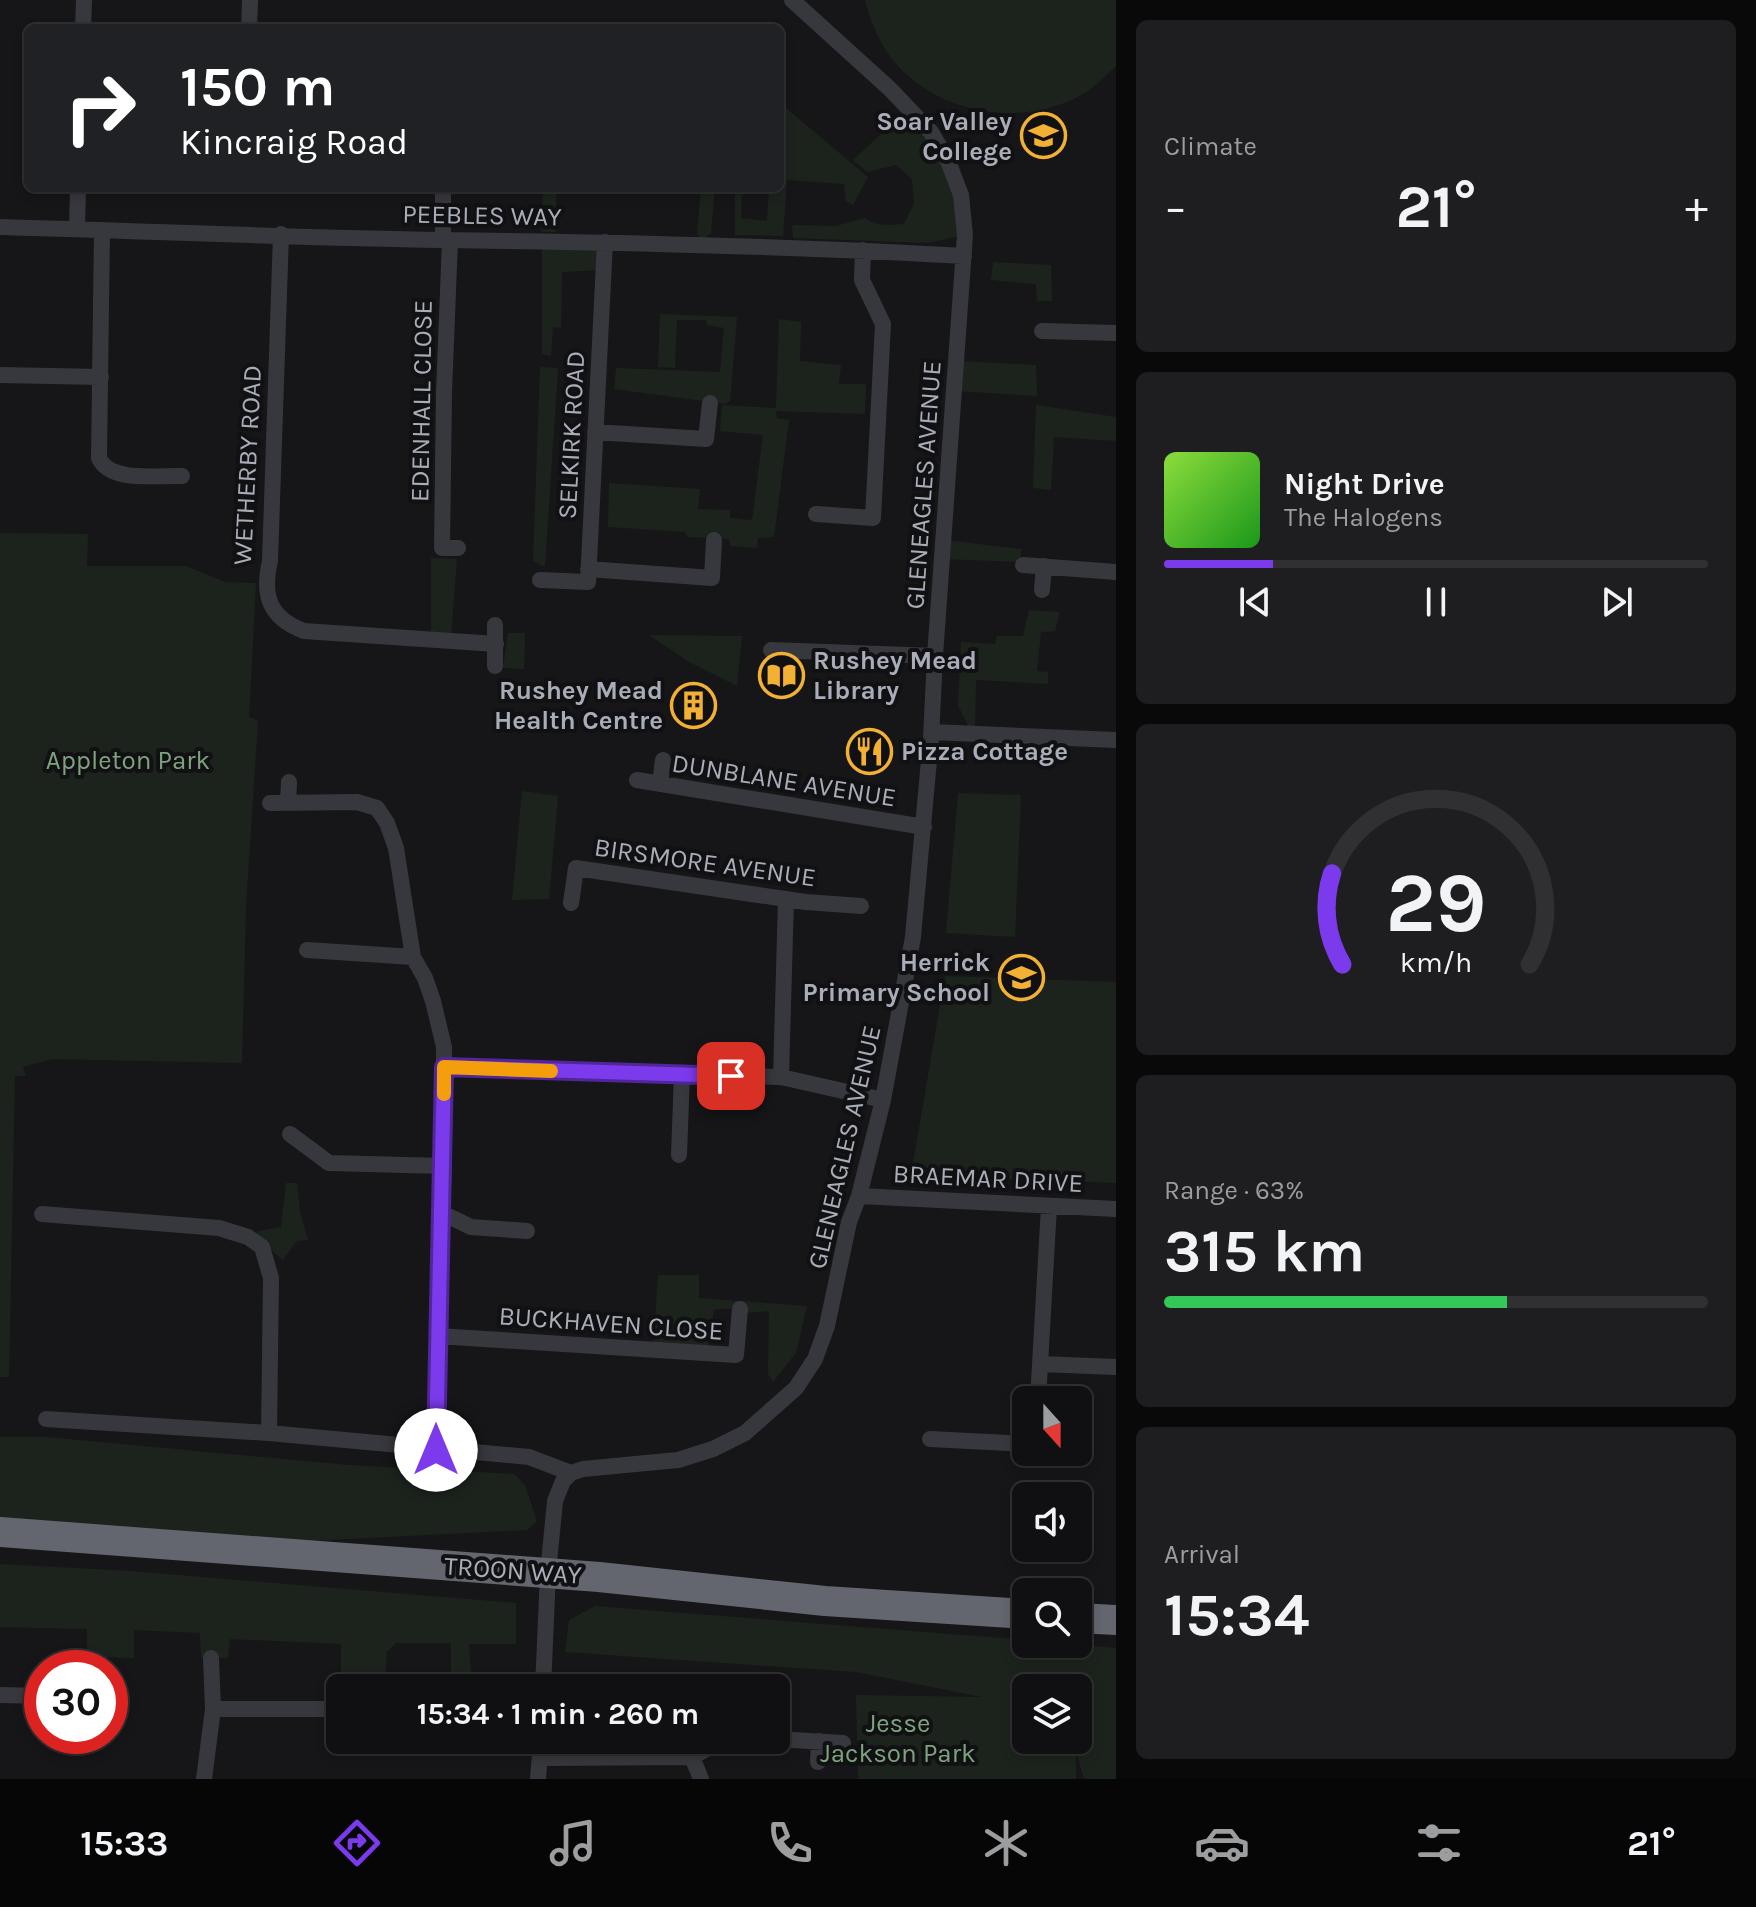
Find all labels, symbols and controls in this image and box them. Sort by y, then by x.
text: 150 m [180,54,335,119]
icon: right [48,56,152,160]
place label: Soar Valley College [876,106,1012,167]
school or university icon: Soar Valley College [1019,112,1067,160]
text: Kincraig Road [180,121,408,163]
text: Climate [1164,131,1257,162]
text: 21° [1396,172,1477,242]
text: − [1164,182,1187,233]
text: + [1685,182,1708,233]
street label: PEEBLES WAY [402,199,563,232]
street label: EDENHALL CLOSE [404,300,439,502]
street label: SELKIRK ROAD [552,350,591,520]
street label: GLENEAGLES AVENUE [899,360,948,610]
street label: WETHERBY ROAD [227,364,268,566]
text: Night Drive [1284,466,1445,502]
text: The Halogens [1284,502,1443,533]
icon: previous [1233,580,1277,624]
icon: pause [1414,580,1458,624]
icon: next [1595,580,1639,624]
place label: Rushey Mead Library [813,645,977,706]
library icon: Rushey Mead Library [758,651,806,699]
place label: Rushey Mead Health Centre [494,675,663,736]
building icon: Rushey Mead Health Centre [670,681,718,729]
restaurant icon: Pizza Cottage [846,727,894,775]
place label: Pizza Cottage [901,736,1068,767]
park label: Appleton Park [46,745,210,776]
street label: DUNBLANE AVENUE [670,747,898,814]
street label: BIRSMORE AVENUE [592,832,818,893]
text: 29 [1385,855,1487,952]
place label: Herrick Primary School [803,947,990,1008]
text: km/h [1400,947,1472,980]
school or university icon: Herrick Primary School [997,953,1045,1001]
street label: GLENEAGLES AVENUE [801,1022,888,1272]
pin [697,1042,765,1110]
icon: arrive [709,1054,753,1098]
street label: BRAEMAR DRIVE [892,1158,1084,1199]
text: Range · 63% [1164,1175,1304,1206]
text: 315 km [1164,1216,1365,1286]
street label: BUCKHAVEN CLOSE [498,1300,724,1347]
north arrow [1012,1386,1092,1466]
map controls [1012,1386,1092,1754]
position arrow [394,1408,478,1492]
button: sound [1012,1482,1092,1562]
text: Arrival [1164,1539,1240,1570]
street label: TROON WAY [443,1550,583,1591]
button: search [1012,1578,1092,1658]
text: 15:34 [1164,1580,1310,1650]
speed limit sign: 30 [24,1650,128,1754]
button: layers [1012,1674,1092,1754]
text: 15:34 · 1 min · 260 m [417,1696,699,1732]
park label: Jesse Jackson Park [820,1708,976,1769]
icon: directions [329,1815,385,1871]
icon: music [545,1815,601,1871]
icon: phone [762,1815,818,1871]
icon: climate [978,1815,1034,1871]
icon: car [1194,1815,1250,1871]
icon: filters [1411,1815,1467,1871]
text: 15:33 [80,1822,168,1864]
text: 21° [1627,1822,1676,1864]

